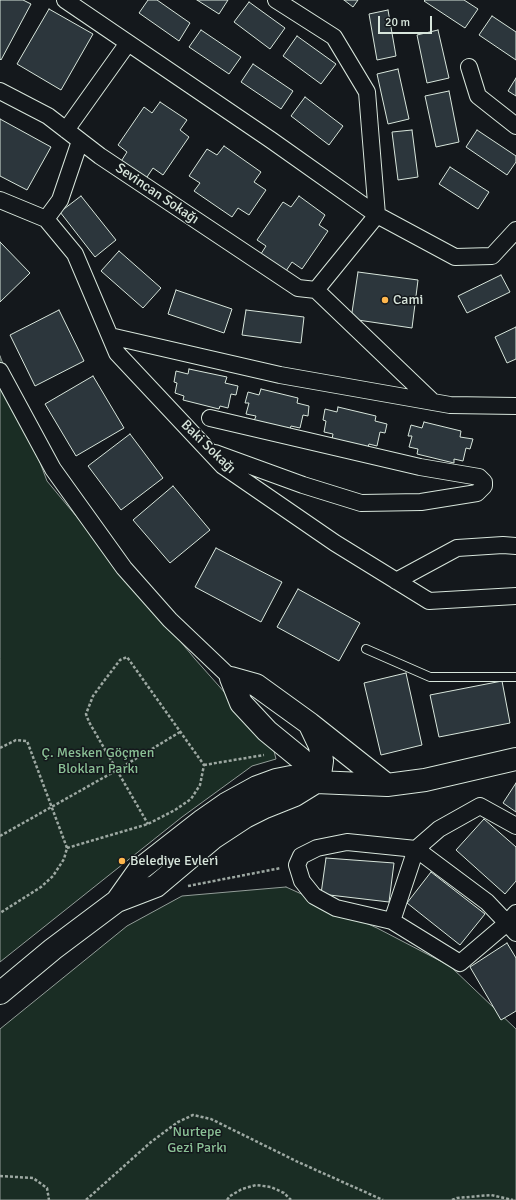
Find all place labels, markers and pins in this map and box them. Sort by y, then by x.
place label: Cami [393,292,423,308]
marker: Cami [380,295,390,305]
place label: Belediye Evleri [130,853,218,869]
marker: Belediye Evleri [117,856,127,866]

